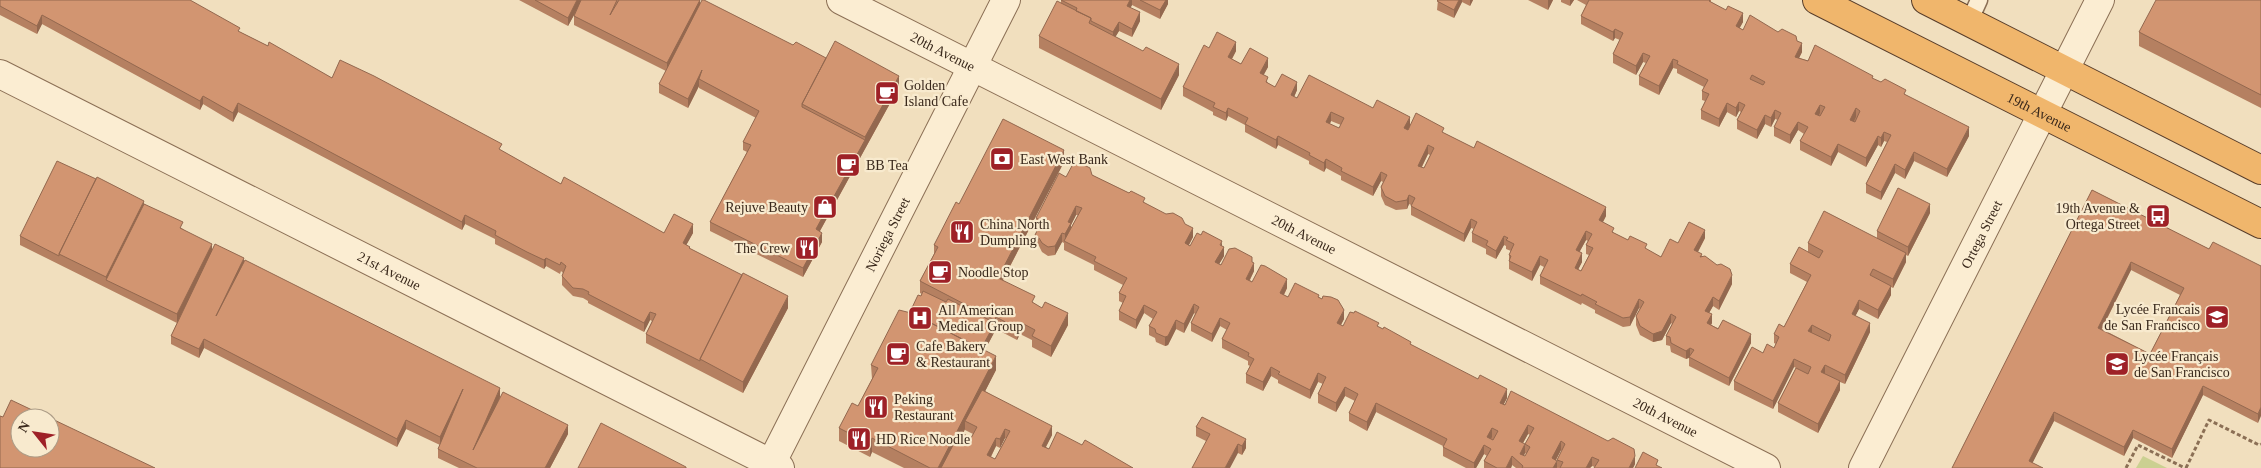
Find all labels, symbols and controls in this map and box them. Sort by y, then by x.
street label: 20th Avenue [908,29,977,74]
place label: Golden Island Cafe [904,78,968,109]
cafe icon: Golden Island Cafe [874,80,900,106]
street label: 19th Avenue [2005,90,2074,135]
bank icon: East West Bank [989,146,1015,172]
cafe icon: BB Tea [835,152,861,178]
place label: East West Bank [1020,152,1108,167]
place label: BB Tea [866,158,909,173]
shop icon: Rejuve Beauty [812,194,838,220]
street label: Noriega Street [862,195,912,274]
street label: Ortega Street [1958,198,2005,271]
place label: Rejuve Beauty [725,200,808,215]
place label: 19th Avenue & Ortega Street [2055,201,2140,232]
bus stop icon: 19th Avenue & Ortega Street [2145,203,2171,229]
street label: 20th Avenue [1269,212,1339,257]
place label: China North Dumpling [980,217,1050,248]
restaurant icon: China North Dumpling [949,219,975,245]
restaurant icon: The Crew [794,235,820,261]
place label: The Crew [734,241,791,256]
street label: 21st Avenue [355,248,423,293]
cafe icon: Noodle Stop [927,259,953,285]
place label: Noodle Stop [958,265,1028,280]
place label: Lycée Francais de San Francisco [2104,302,2200,333]
place label: All American Medical Group [938,303,1023,334]
school or university icon: Lycée Francais de San Francisco [2204,304,2230,330]
hospital icon: All American Medical Group [907,305,933,331]
place label: Cafe Bakery & Restaurant [916,339,990,370]
cafe icon: Cafe Bakery & Restaurant [885,341,911,367]
place label: Lycée Français de San Francisco [2134,349,2230,380]
school or university icon: Lycée Français de San Francisco [2104,351,2130,377]
place label: Peking Restaurant [894,392,954,423]
restaurant icon: Peking Restaurant [863,394,889,420]
street label: 20th Avenue [1631,395,1700,440]
north arrow [10,408,60,458]
text: N [15,419,33,435]
restaurant icon: HD Rice Noodle [846,426,872,452]
place label: HD Rice Noodle [876,432,970,447]

